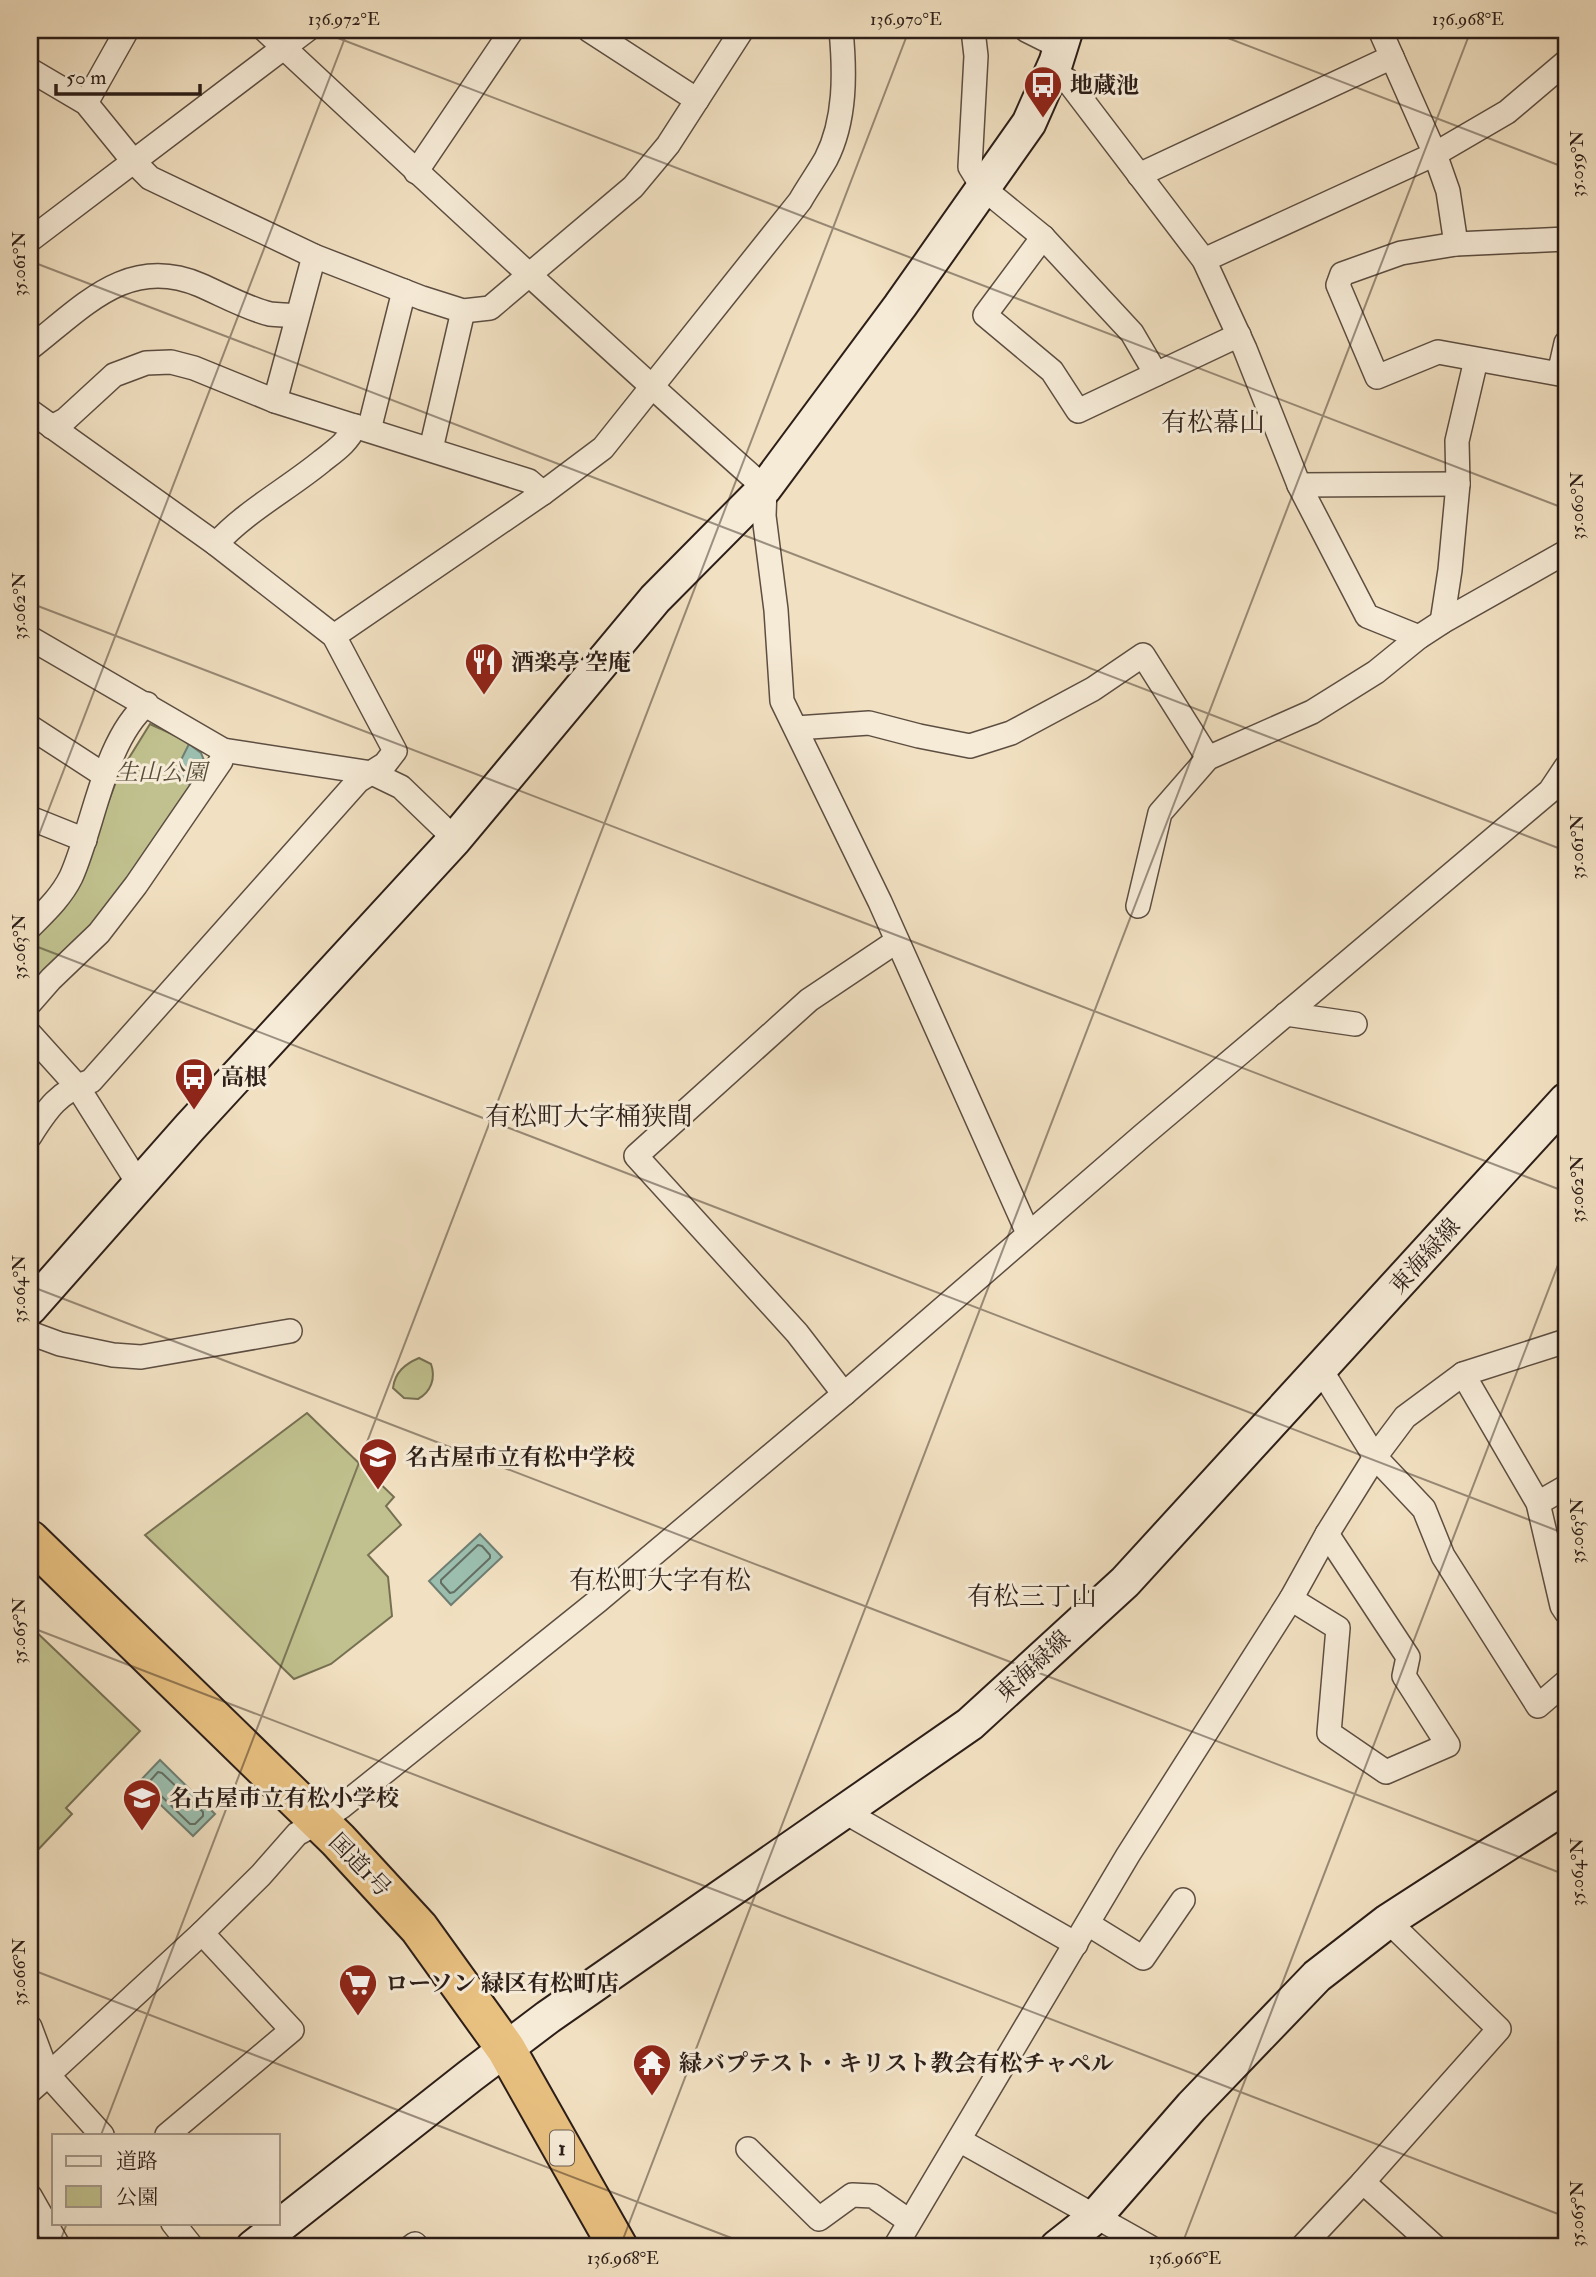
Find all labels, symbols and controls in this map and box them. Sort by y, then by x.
text: 136.972°E [308,8,380,31]
text: 136.970°E [870,8,942,31]
text: 136.968°E [1432,8,1504,31]
scale bar [56,52,200,96]
text: 50 m [66,64,107,91]
bus stop icon: 地蔵池 [1022,64,1064,119]
place label: 地蔵池 [1070,71,1139,100]
text: 35.059°N [1566,131,1589,197]
text: 35.061°N [8,231,31,297]
district label: 有松幕山 [1161,407,1265,439]
text: 35.060°N [1566,472,1589,540]
text: 35.062°N [8,572,31,640]
restaurant icon: 酒楽亭 空庵 [463,641,505,696]
place label: 酒楽亭 空庵 [511,648,631,677]
park label: 生山公園 [115,758,211,787]
text: 35.061°N [1566,814,1589,880]
text: 35.063°N [8,914,31,980]
bus stop icon: 高根 [173,1056,215,1111]
place label: 高根 [221,1063,267,1092]
district label: 有松町大字桶狭間 [485,1101,693,1133]
text: 35.062°N [1566,1155,1589,1223]
street label: 東海緑線 [1383,1212,1467,1300]
text: 35.064°N [8,1255,31,1323]
school or university icon: 名古屋市立有松中学校 [357,1436,399,1491]
place label: 名古屋市立有松中学校 [405,1443,635,1472]
text: 35.063°N [1566,1498,1589,1564]
district label: 有松町大字有松 [569,1565,751,1597]
district label: 有松三丁山 [967,1581,1097,1613]
text: 35.065°N [8,1598,31,1664]
street label: 東海緑線 [989,1624,1077,1708]
school or university icon: 名古屋市立有松小学校 [121,1777,163,1832]
place label: 名古屋市立有松小学校 [169,1784,399,1813]
street label: 国道1号 [323,1827,397,1903]
text: 35.064°N [1566,1838,1589,1906]
text: 35.066°N [8,1938,31,2006]
supermarket icon: ローソン 緑区有松町店 [337,1962,379,2017]
place label: ローソン 緑区有松町店 [385,1969,619,1998]
temple icon: 緑バプテスト・キリスト教会有松チャペル [631,2042,673,2097]
place label: 緑バプテスト・キリスト教会有松チャペル [679,2049,1114,2078]
road number: 1 [550,2130,574,2166]
legend [52,2134,280,2224]
text: 道路 [116,2148,158,2175]
text: 35.065°N [1566,2181,1589,2247]
text: 公園 [116,2184,158,2211]
text: 136.968°E [587,2247,659,2270]
text: 136.966°E [1149,2247,1221,2270]

